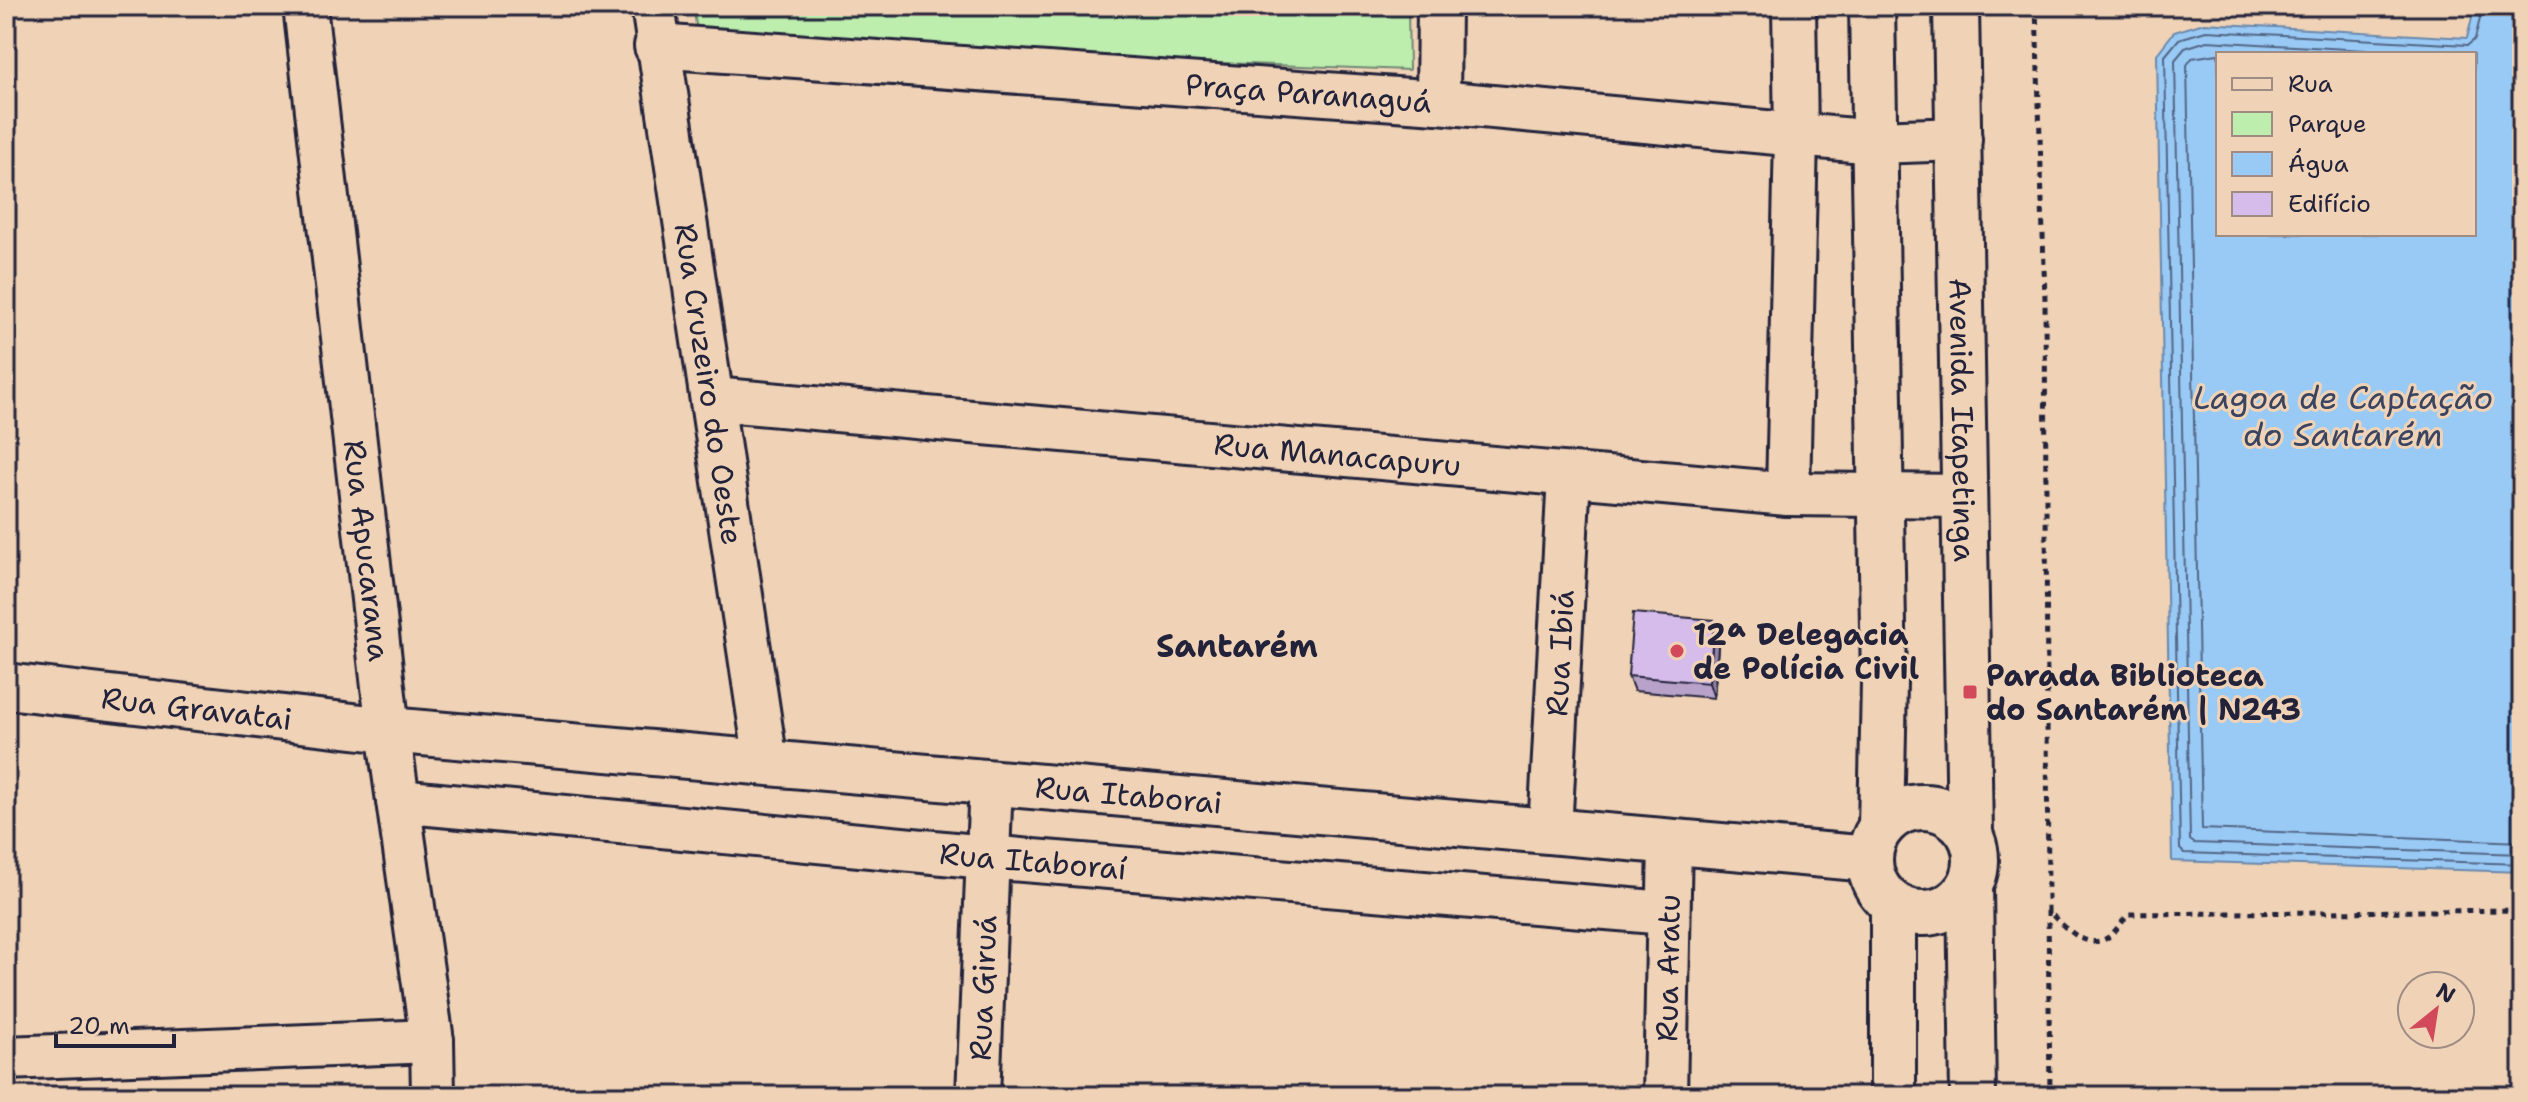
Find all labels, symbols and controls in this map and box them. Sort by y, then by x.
legend [2216,52,2476,236]
street label: Praça Paranaguá [1184,63,1433,122]
text: Rua [2288,68,2333,100]
text: Parque [2288,108,2367,140]
text: Água [2288,148,2349,180]
text: Edifício [2288,188,2371,220]
street label: Rua Cruzeiro do Oeste [665,220,754,547]
street label: Avenida Itapetinga [1940,278,1986,563]
water label: Lagoa de Captação do Santarém [2193,376,2493,456]
street label: Rua Manacapuru [1212,423,1463,486]
street label: Rua Apucarana [334,438,400,664]
street label: Rua Ibiá [1536,589,1583,718]
place label: 12ª Delegacia de Polícia Civil [1693,614,1919,689]
district label: Santarém [1156,624,1318,667]
marker: 12ª Delegacia de Polícia Civil [1668,642,1686,660]
place label: Parada Biblioteca do Santarém | N243 [1986,655,2301,730]
street label: Rua Gravatai [99,677,294,739]
marker: Parada Biblioteca do Santarém | N243 [1961,683,1979,701]
street label: Rua Itaborai [1033,766,1224,823]
street label: Rua Itaboraí [938,832,1129,889]
street label: Rua Aratu [1646,894,1689,1042]
street label: Rua Giruá [959,914,1006,1062]
north arrow [2396,970,2476,1050]
text: N [2431,976,2461,1010]
scale bar [56,998,174,1048]
text: 20 m [68,1010,130,1042]

